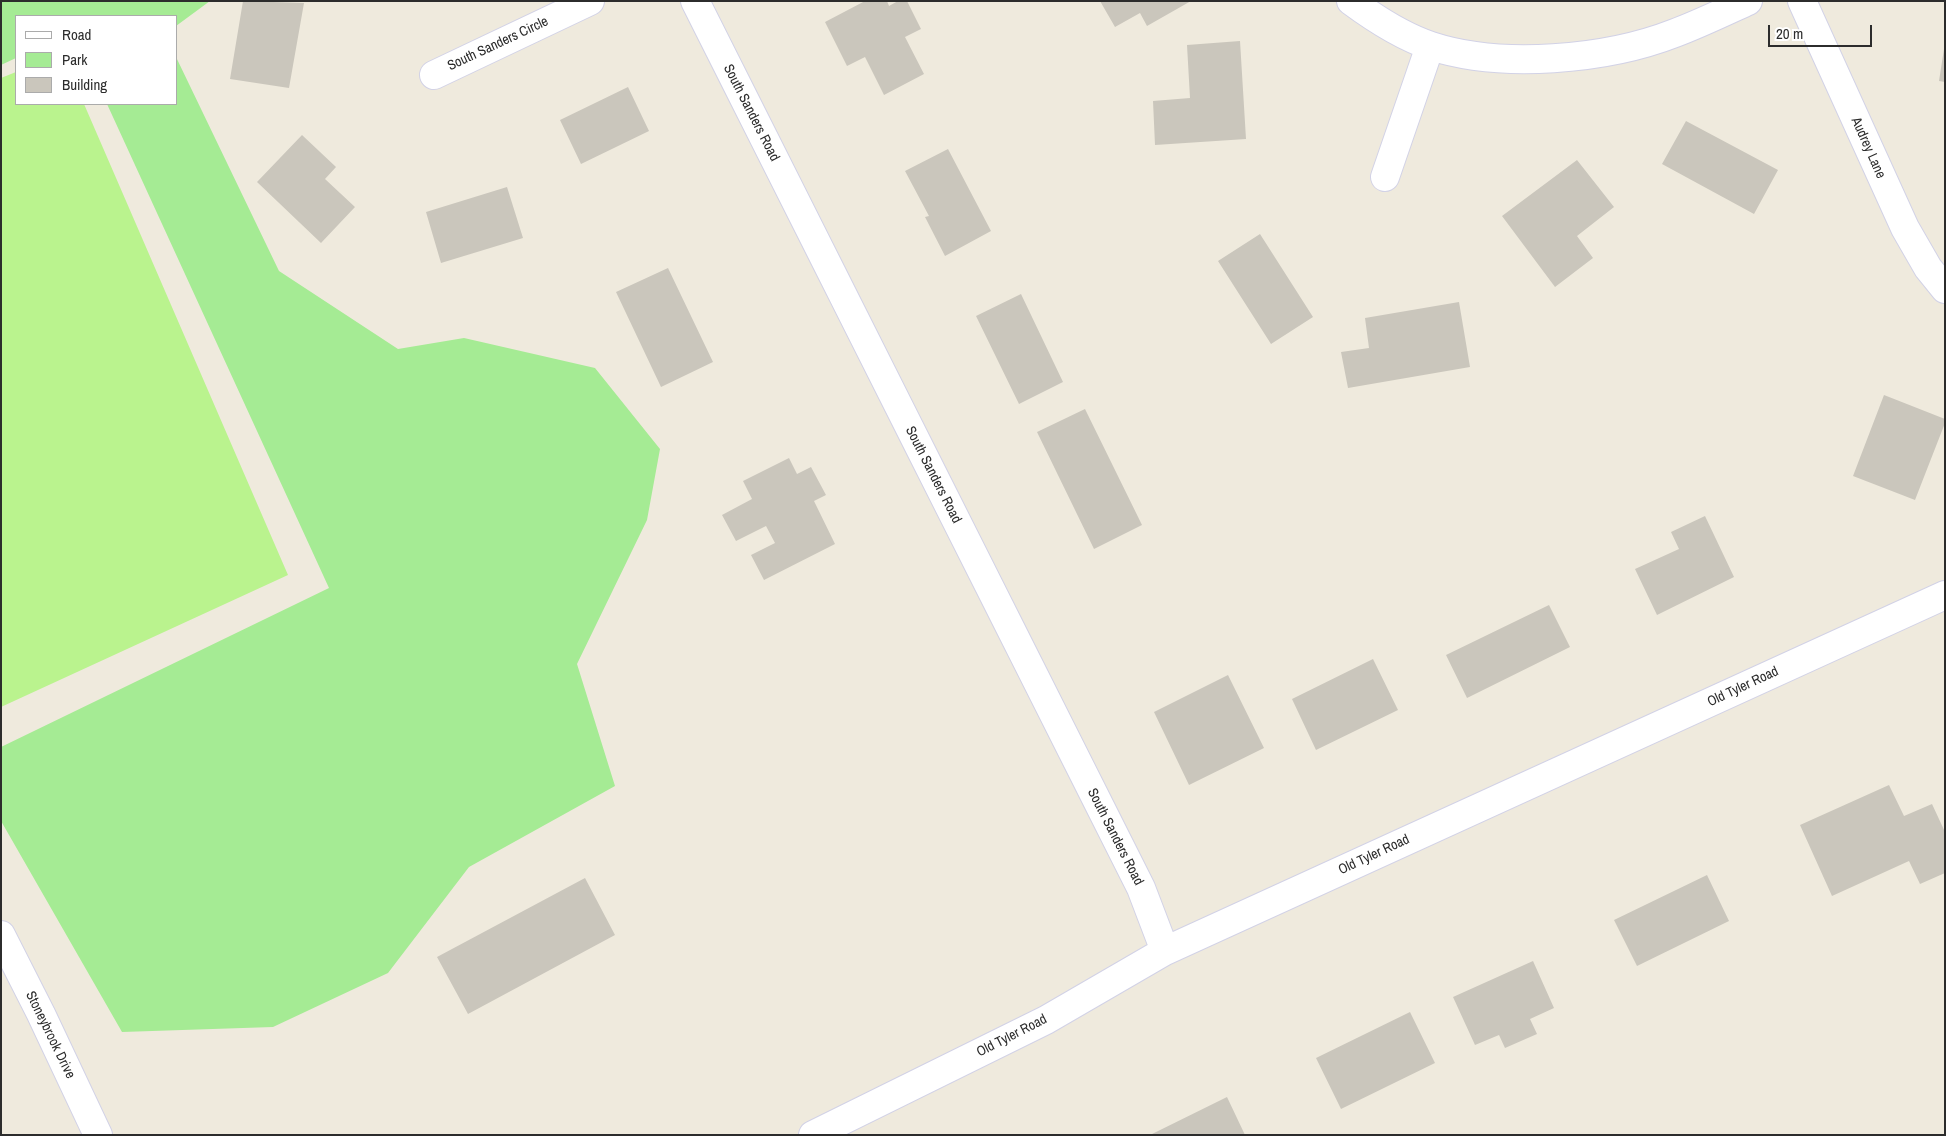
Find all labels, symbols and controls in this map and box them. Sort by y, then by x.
street label: South Sanders Circle [445,13,551,75]
legend [15,15,178,105]
scale bar [1771,15,1875,47]
text: 20 m [1776,23,1803,44]
text: Road [62,24,91,45]
text: Park [62,49,87,70]
street label: South Sanders Road [719,62,783,164]
text: Building [62,74,107,95]
street label: Audrey Lane [1847,115,1889,181]
street label: South Sanders Road [901,424,965,526]
street label: Old Tyler Road [1705,663,1781,711]
street label: South Sanders Road [1083,786,1147,888]
street label: Old Tyler Road [1336,831,1412,879]
street label: Stoneybrook Drive [22,989,78,1081]
street label: Old Tyler Road [974,1011,1050,1061]

